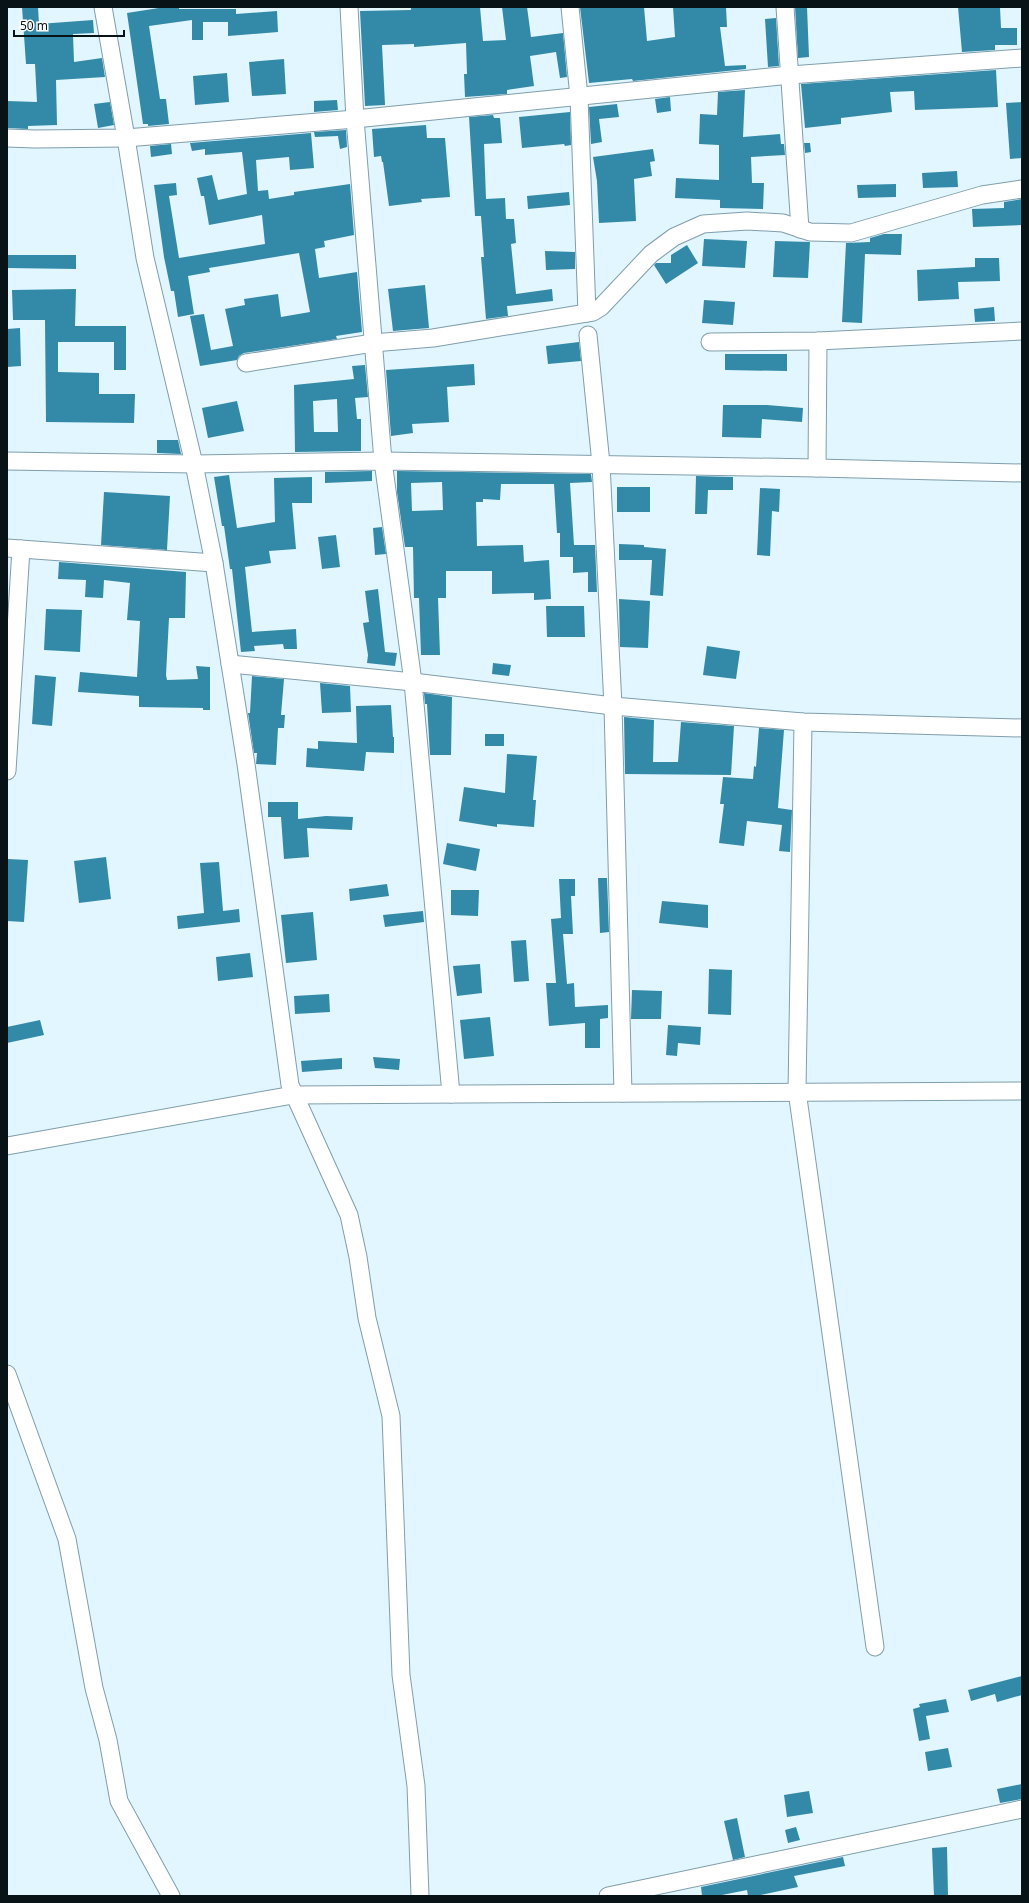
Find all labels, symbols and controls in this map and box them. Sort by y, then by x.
scale bar [14,12,124,38]
text: 50 m [20,17,48,34]

